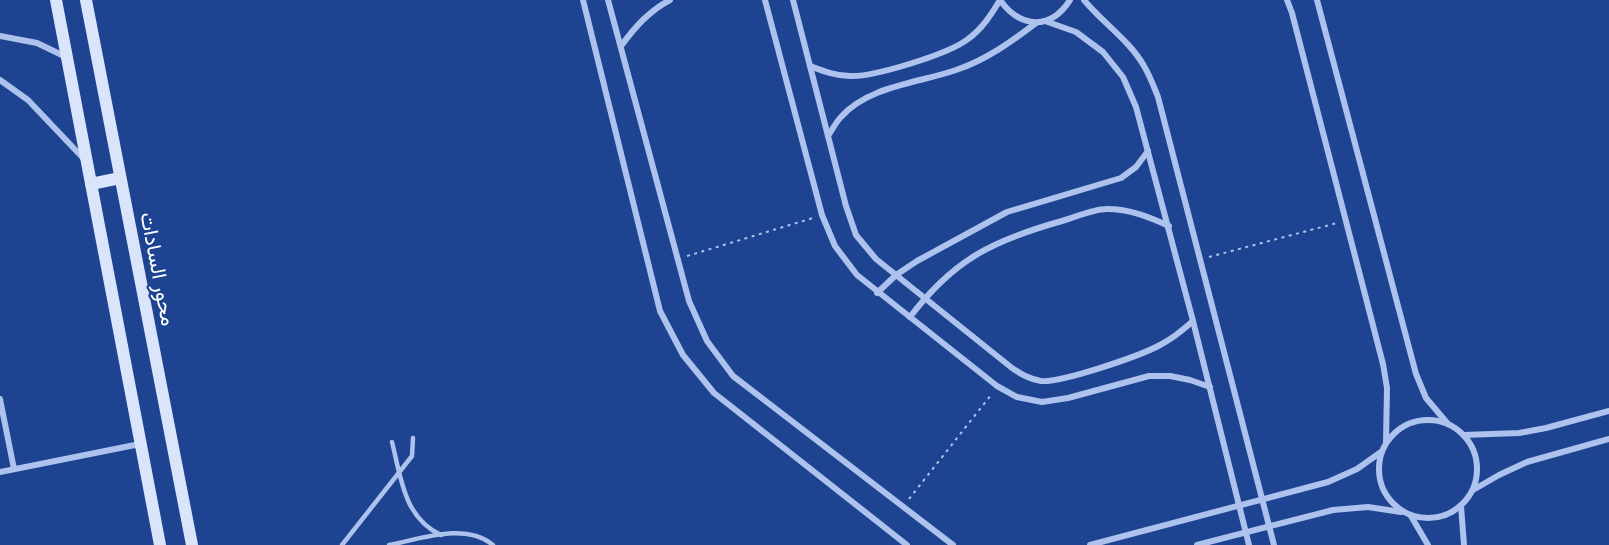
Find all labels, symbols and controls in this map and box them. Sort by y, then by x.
street label: محور السادات [134,210,181,328]

